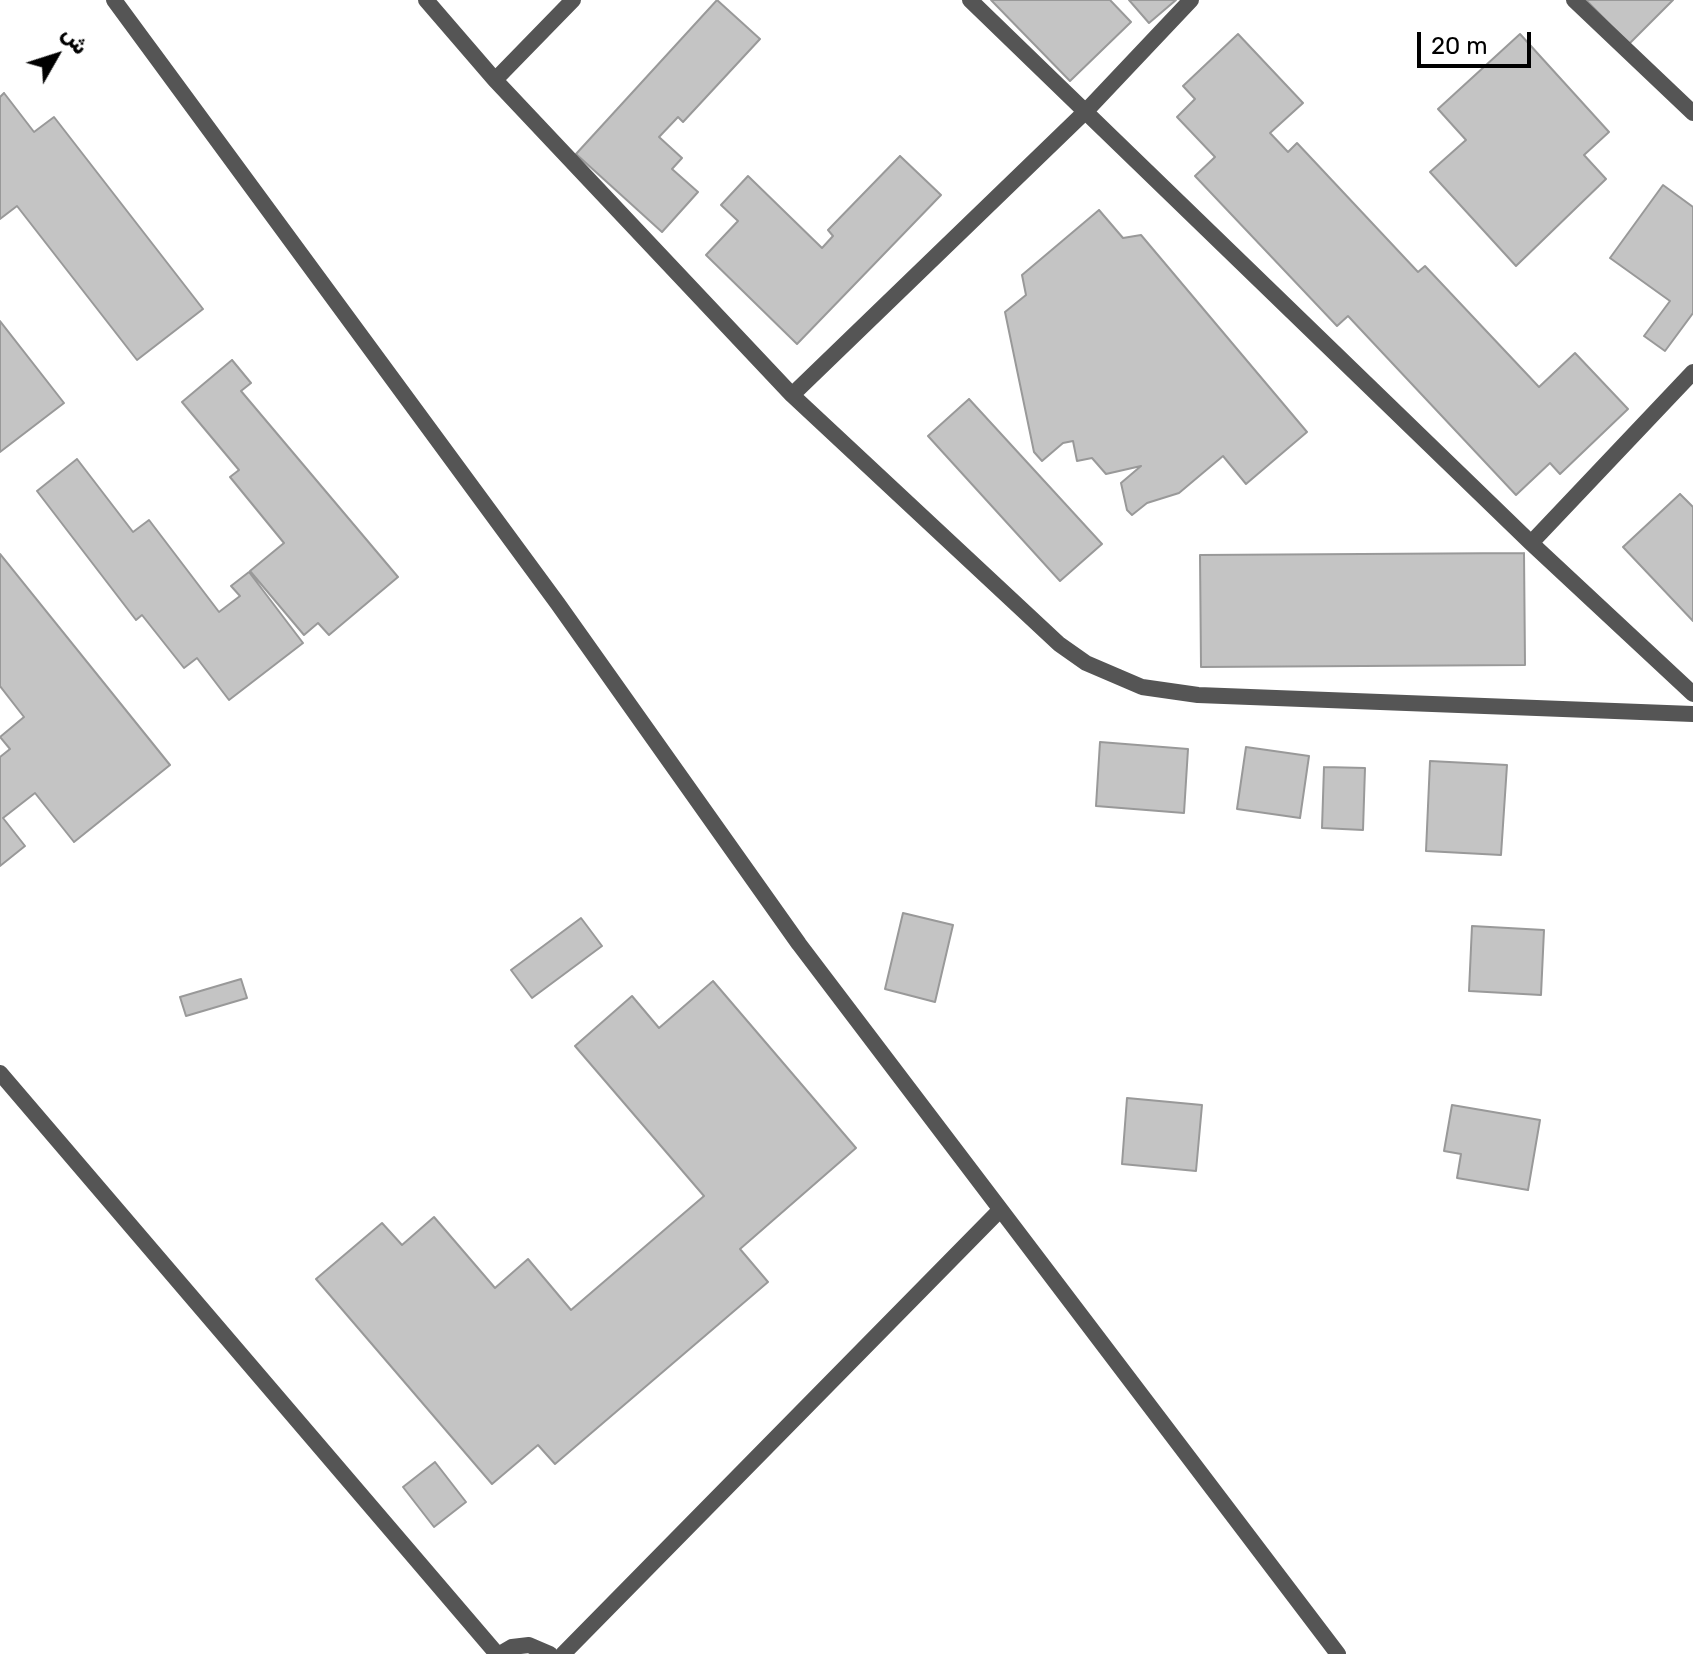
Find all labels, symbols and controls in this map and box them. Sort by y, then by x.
north arrow [16,16,96,96]
scale bar [1421,16,1535,66]
text: ش [56,21,94,60]
text: 20 m [1431,32,1488,60]

